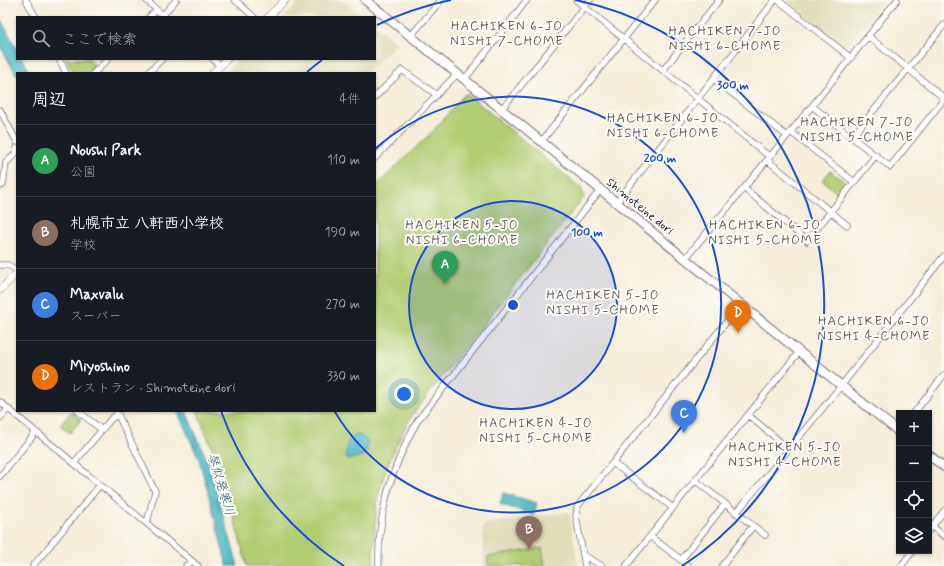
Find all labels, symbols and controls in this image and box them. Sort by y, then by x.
search box [16,16,376,60]
district label: HACHIKEN 6-JO NISHI 7-CHOME [450,18,564,50]
district label: HACHIKEN 7-JO NISHI 6-CHOME [668,23,782,55]
icon: search [30,27,52,49]
text: ここで検索 [62,30,137,50]
text: 300 m [717,78,750,94]
text: 周辺 [32,89,66,111]
text: 4件 [339,91,360,108]
district label: HACHIKEN 6-JO NISHI 6-CHOME [607,110,719,142]
district label: HACHIKEN 7-JO NISHI 5-CHOME [800,114,914,146]
text: Noushi Park [70,141,141,161]
text: 200 m [644,151,677,167]
text: A [41,152,49,169]
text: 110 m [327,152,360,169]
text: 公園 [70,164,96,181]
street label: Shimoteine dori [602,175,677,239]
text: 札幌市立 八軒西小学校 [70,214,224,234]
district label: HACHIKEN 5-JO NISHI 6-CHOME [405,217,519,249]
district label: HACHIKEN 6-JO NISHI 5-CHOME [708,217,822,249]
text: B [41,224,49,241]
text: 190 m [325,224,360,241]
text: 100 m [571,225,604,241]
text: 学校 [70,237,96,254]
pin: A [432,251,458,284]
text: Maxvalu [70,285,124,305]
district label: HACHIKEN 5-JO NISHI 5-CHOME [546,287,660,319]
text: C [40,296,50,313]
text: 270 m [325,296,360,313]
centre of rings [506,298,520,312]
pin: D [725,300,751,333]
text: スーパー [70,308,121,325]
district label: HACHIKEN 6-JO NISHI 4-CHOME [817,313,931,345]
text: Miyoshino [70,357,130,377]
text: D [41,368,49,385]
text: 330 m [327,368,360,385]
text: レストラン · Shimoteine dori [70,380,235,397]
your location [394,384,414,404]
pin: C [671,400,697,433]
map controls [896,410,932,554]
button: + [896,410,932,446]
district label: HACHIKEN 4-JO NISHI 5-CHOME [479,415,593,447]
district label: HACHIKEN 5-JO NISHI 4-CHOME [728,439,842,471]
button: − [896,446,932,482]
water label: 琴似発寒川 [203,451,238,518]
button: locate [896,482,932,518]
pin: B [516,516,542,549]
button: layers [896,518,932,554]

